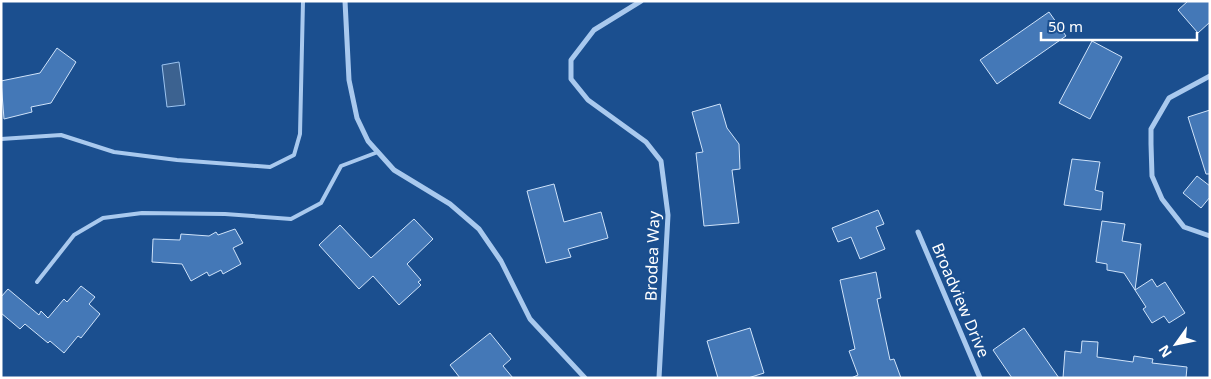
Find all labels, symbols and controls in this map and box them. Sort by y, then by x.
scale bar [1041,10,1197,42]
text: 50 m [1048,16,1083,36]
street label: Brodea Way [639,210,665,301]
street label: Broadview Drive [927,239,995,361]
north arrow [1151,319,1201,369]
text: N [1154,341,1176,361]

